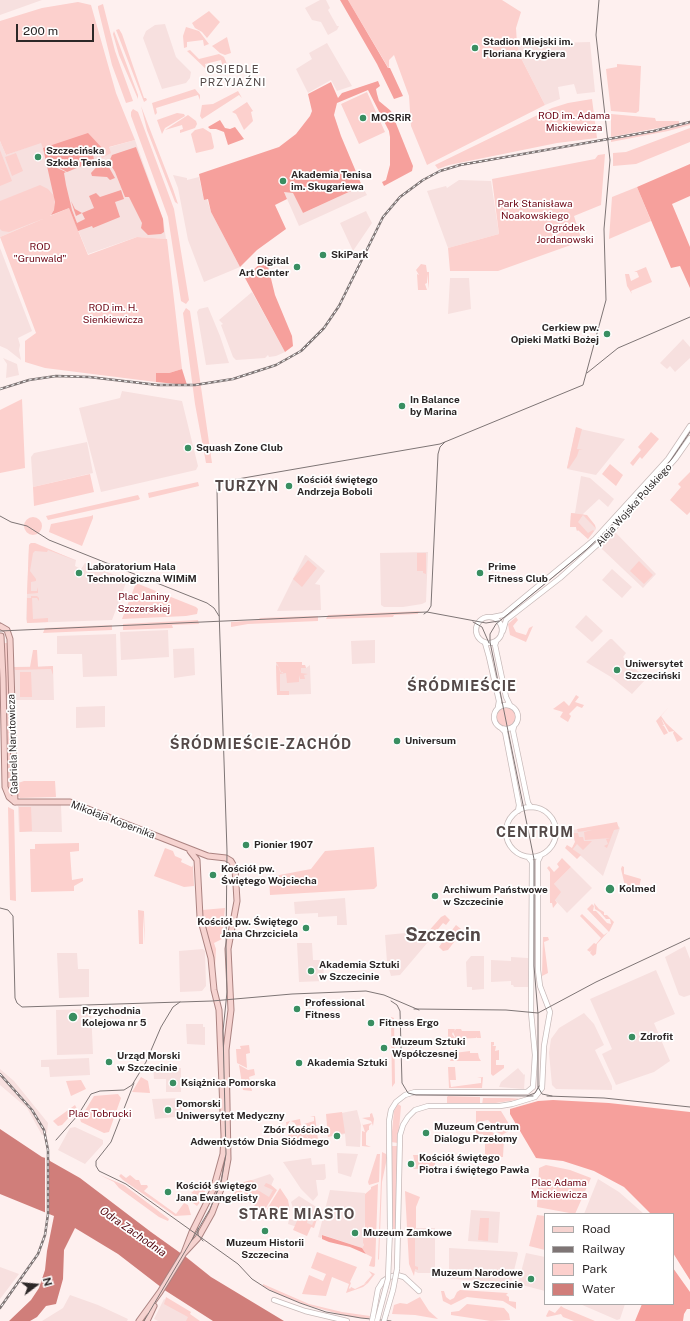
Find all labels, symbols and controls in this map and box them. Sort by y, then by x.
scale bar [18,16,96,42]
text: 200 m [23,24,58,38]
place label: Stadion Miejski im. Floriana Krygiera [483,36,573,60]
marker: Stadion Miejski im. Floriana Krygiera [470,43,480,53]
district label: OSIEDLE PRZYJAŹNI [200,63,266,89]
park label: ROD im. Adama Mickiewicza [538,110,610,134]
place label: MOSRiR [371,112,411,124]
marker: MOSRiR [358,113,368,123]
place label: Szczecińska Szkoła Tenisa [46,145,111,168]
marker: Szczecińska Szkoła Tenisa [33,152,43,162]
place label: Akademia Tenisa im. Skugariewa [291,169,372,192]
marker: Akademia Tenisa im. Skugariewa [278,176,288,186]
park label: Park Stanisława Noakowskiego [498,198,572,222]
park label: Ogródek Jordanowski [536,222,594,246]
park label: ROD "Grunwald" [13,241,67,264]
place label: SkiPark [331,249,368,261]
marker: SkiPark [318,250,328,260]
place label: Digital Art Center [239,255,289,278]
marker: Digital Art Center [292,262,302,272]
park label: ROD im. H. Sienkiewicza [83,302,143,326]
place label: Cerkiew pw. Opieki Matki Bożej [511,322,599,346]
marker: Cerkiew pw. Opieki Matki Bożej [602,329,612,339]
place label: In Balance by Marina [410,394,460,418]
marker: In Balance by Marina [397,401,407,411]
place label: Squash Zone Club [196,442,283,454]
marker: Squash Zone Club [183,443,193,453]
street label: Aleja Wojska Polskiego [594,461,674,549]
place label: Kościół świętego Andrzeja Boboli [297,474,378,498]
district label: TURZYN [215,479,279,495]
marker: Kościół świętego Andrzeja Boboli [284,481,294,491]
place label: Laboratorium Hala Technologiczna WIMiM [87,561,197,584]
place label: Prime Fitness Club [488,561,548,584]
marker: Laboratorium Hala Technologiczna WIMiM [74,568,84,578]
marker: Prime Fitness Club [475,568,485,578]
park label: Plac Janiny Szczerskiej [118,591,170,614]
place label: Uniwersytet Szczeciński [625,658,683,682]
marker: Uniwersytet Szczeciński [612,665,622,675]
district label: ŚRÓDMIEŚCIE [407,679,517,695]
street label: Gabriela Narutowicza [5,694,21,794]
place label: Universum [405,735,456,747]
marker: Universum [392,736,402,746]
district label: ŚRÓDMIEŚCIE-ZACHÓD [170,737,352,753]
street label: Mikołaja Kopernika [69,798,157,842]
district label: CENTRUM [496,825,574,841]
place label: Pionier 1907 [254,839,313,851]
marker: Pionier 1907 [241,840,251,850]
place label: Kościół pw. Świętego Wojciecha [221,863,317,886]
marker: Kościół pw. Świętego Wojciecha [208,870,218,880]
marker: Kolmed [604,883,616,895]
place label: Kolmed [619,883,656,895]
place label: Archiwum Państwowe w Szczecinie [443,884,548,908]
marker: Archiwum Państwowe w Szczecinie [430,891,440,901]
place label: Kościół pw. Świętego Jana Chrzciciela [197,916,298,940]
marker: Kościół pw. Świętego Jana Chrzciciela [301,923,311,933]
district label: Szczecin [405,924,481,946]
place label: Akademia Sztuki w Szczecinie [319,959,399,982]
marker: Akademia Sztuki w Szczecinie [306,966,316,976]
place label: Professional Fitness [305,997,365,1020]
marker: Professional Fitness [292,1004,302,1014]
place label: Przychodnia Kolejowa nr 5 [82,1005,147,1028]
marker: Przychodnia Kolejowa nr 5 [67,1011,79,1023]
place label: Fitness Ergo [379,1017,439,1029]
marker: Fitness Ergo [366,1018,376,1028]
place label: Zdrofit [640,1031,673,1043]
marker: Zdrofit [627,1032,637,1042]
place label: Muzeum Sztuki Współczesnej [392,1036,465,1060]
marker: Muzeum Sztuki Współczesnej [379,1043,389,1053]
place label: Urząd Morski w Szczecinie [117,1050,180,1074]
marker: Urząd Morski w Szczecinie [104,1057,114,1067]
place label: Akademia Sztuki [307,1057,387,1069]
marker: Akademia Sztuki [294,1058,304,1068]
place label: Książnica Pomorska [181,1077,276,1089]
marker: Książnica Pomorska [168,1078,178,1088]
place label: Pomorski Uniwersytet Medyczny [176,1098,285,1122]
marker: Pomorski Uniwersytet Medyczny [163,1105,173,1115]
park label: Plac Tobrucki [69,1108,131,1120]
place label: Muzeum Centrum Dialogu Przełomy [434,1121,519,1144]
place label: Zbór Kościoła Adwentystów Dnia Siódmego [190,1124,329,1148]
marker: Muzeum Centrum Dialogu Przełomy [421,1128,431,1138]
marker: Zbór Kościoła Adwentystów Dnia Siódmego [332,1131,342,1141]
place label: Kościół świętego Piotra i świętego Pawła [419,1152,529,1176]
marker: Kościół świętego Piotra i świętego Pawła [406,1159,416,1169]
park label: Plac Adama Mickiewicza [531,1177,587,1200]
place label: Kościół świętego Jana Ewangelisty [176,1180,258,1204]
marker: Kościół świętego Jana Ewangelisty [163,1187,173,1197]
water label: Odra Zachodnia [97,1204,169,1260]
district label: STARE MIASTO [238,1207,356,1223]
legend [544,1213,674,1305]
text: Road [582,1222,610,1236]
marker: Muzeum Historii Szczecina [260,1226,270,1236]
place label: Muzeum Zamkowe [363,1227,452,1239]
marker: Muzeum Zamkowe [350,1228,360,1238]
place label: Muzeum Historii Szczecina [226,1237,304,1260]
text: Railway [582,1242,625,1256]
text: Park [582,1262,608,1276]
north arrow [16,1265,56,1305]
place label: Muzeum Narodowe w Szczecinie [432,1267,523,1290]
marker: Muzeum Narodowe w Szczecinie [526,1274,536,1284]
text: N [41,1276,54,1287]
text: Water [582,1282,615,1296]

